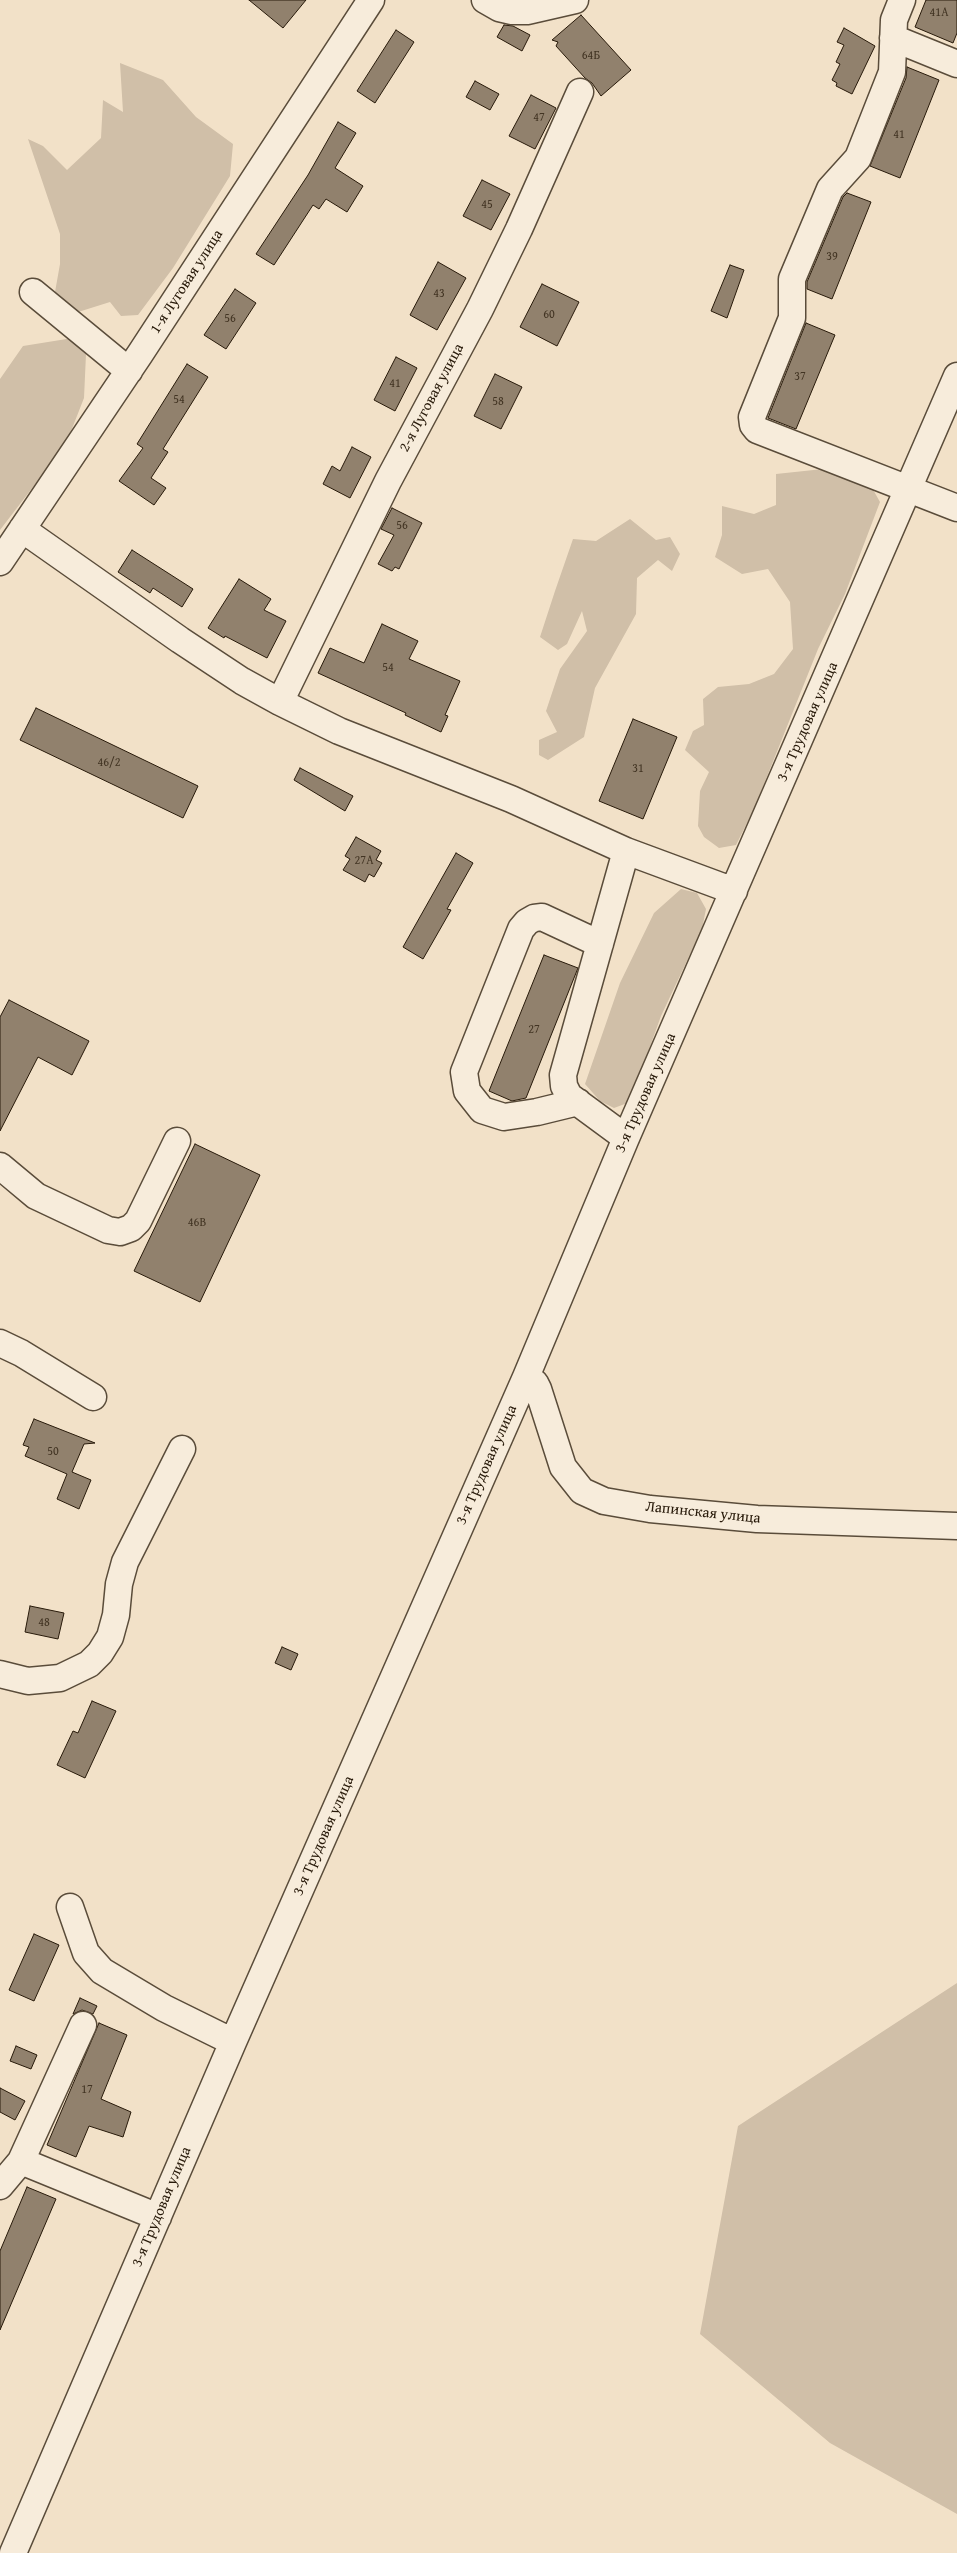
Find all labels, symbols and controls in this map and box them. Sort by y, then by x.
house number: 41А [930,6,948,20]
house number: 64Б [582,49,600,63]
house number: 47 [533,111,545,125]
house number: 41 [893,128,905,142]
house number: 45 [481,198,493,212]
street label: 1-я Луговая улица [147,227,227,337]
house number: 39 [826,250,838,264]
house number: 43 [433,287,445,301]
house number: 60 [543,308,555,322]
house number: 56 [224,312,236,326]
street label: 2-я Луговая улица [396,341,468,455]
house number: 37 [794,370,806,384]
house number: 41 [389,377,401,391]
house number: 54 [173,393,185,407]
house number: 58 [492,395,504,409]
house number: 56 [396,519,408,533]
street label: 3-я Трудовая улица [774,659,842,785]
house number: 54 [382,661,394,675]
house number: 46/2 [98,756,120,770]
house number: 31 [632,762,644,776]
house number: 27А [355,854,373,868]
house number: 27 [528,1023,540,1037]
street label: 3-я Трудовая улица [612,1030,680,1156]
house number: 46В [188,1216,206,1230]
street label: 3-я Трудовая улица [453,1402,521,1528]
house number: 50 [47,1445,59,1459]
street label: Лапинская улица [644,1498,762,1528]
house number: 48 [38,1616,50,1630]
street label: 3-я Трудовая улица [290,1773,358,1899]
house number: 17 [81,2083,93,2097]
street label: 3-я Трудовая улица [129,2144,195,2270]

